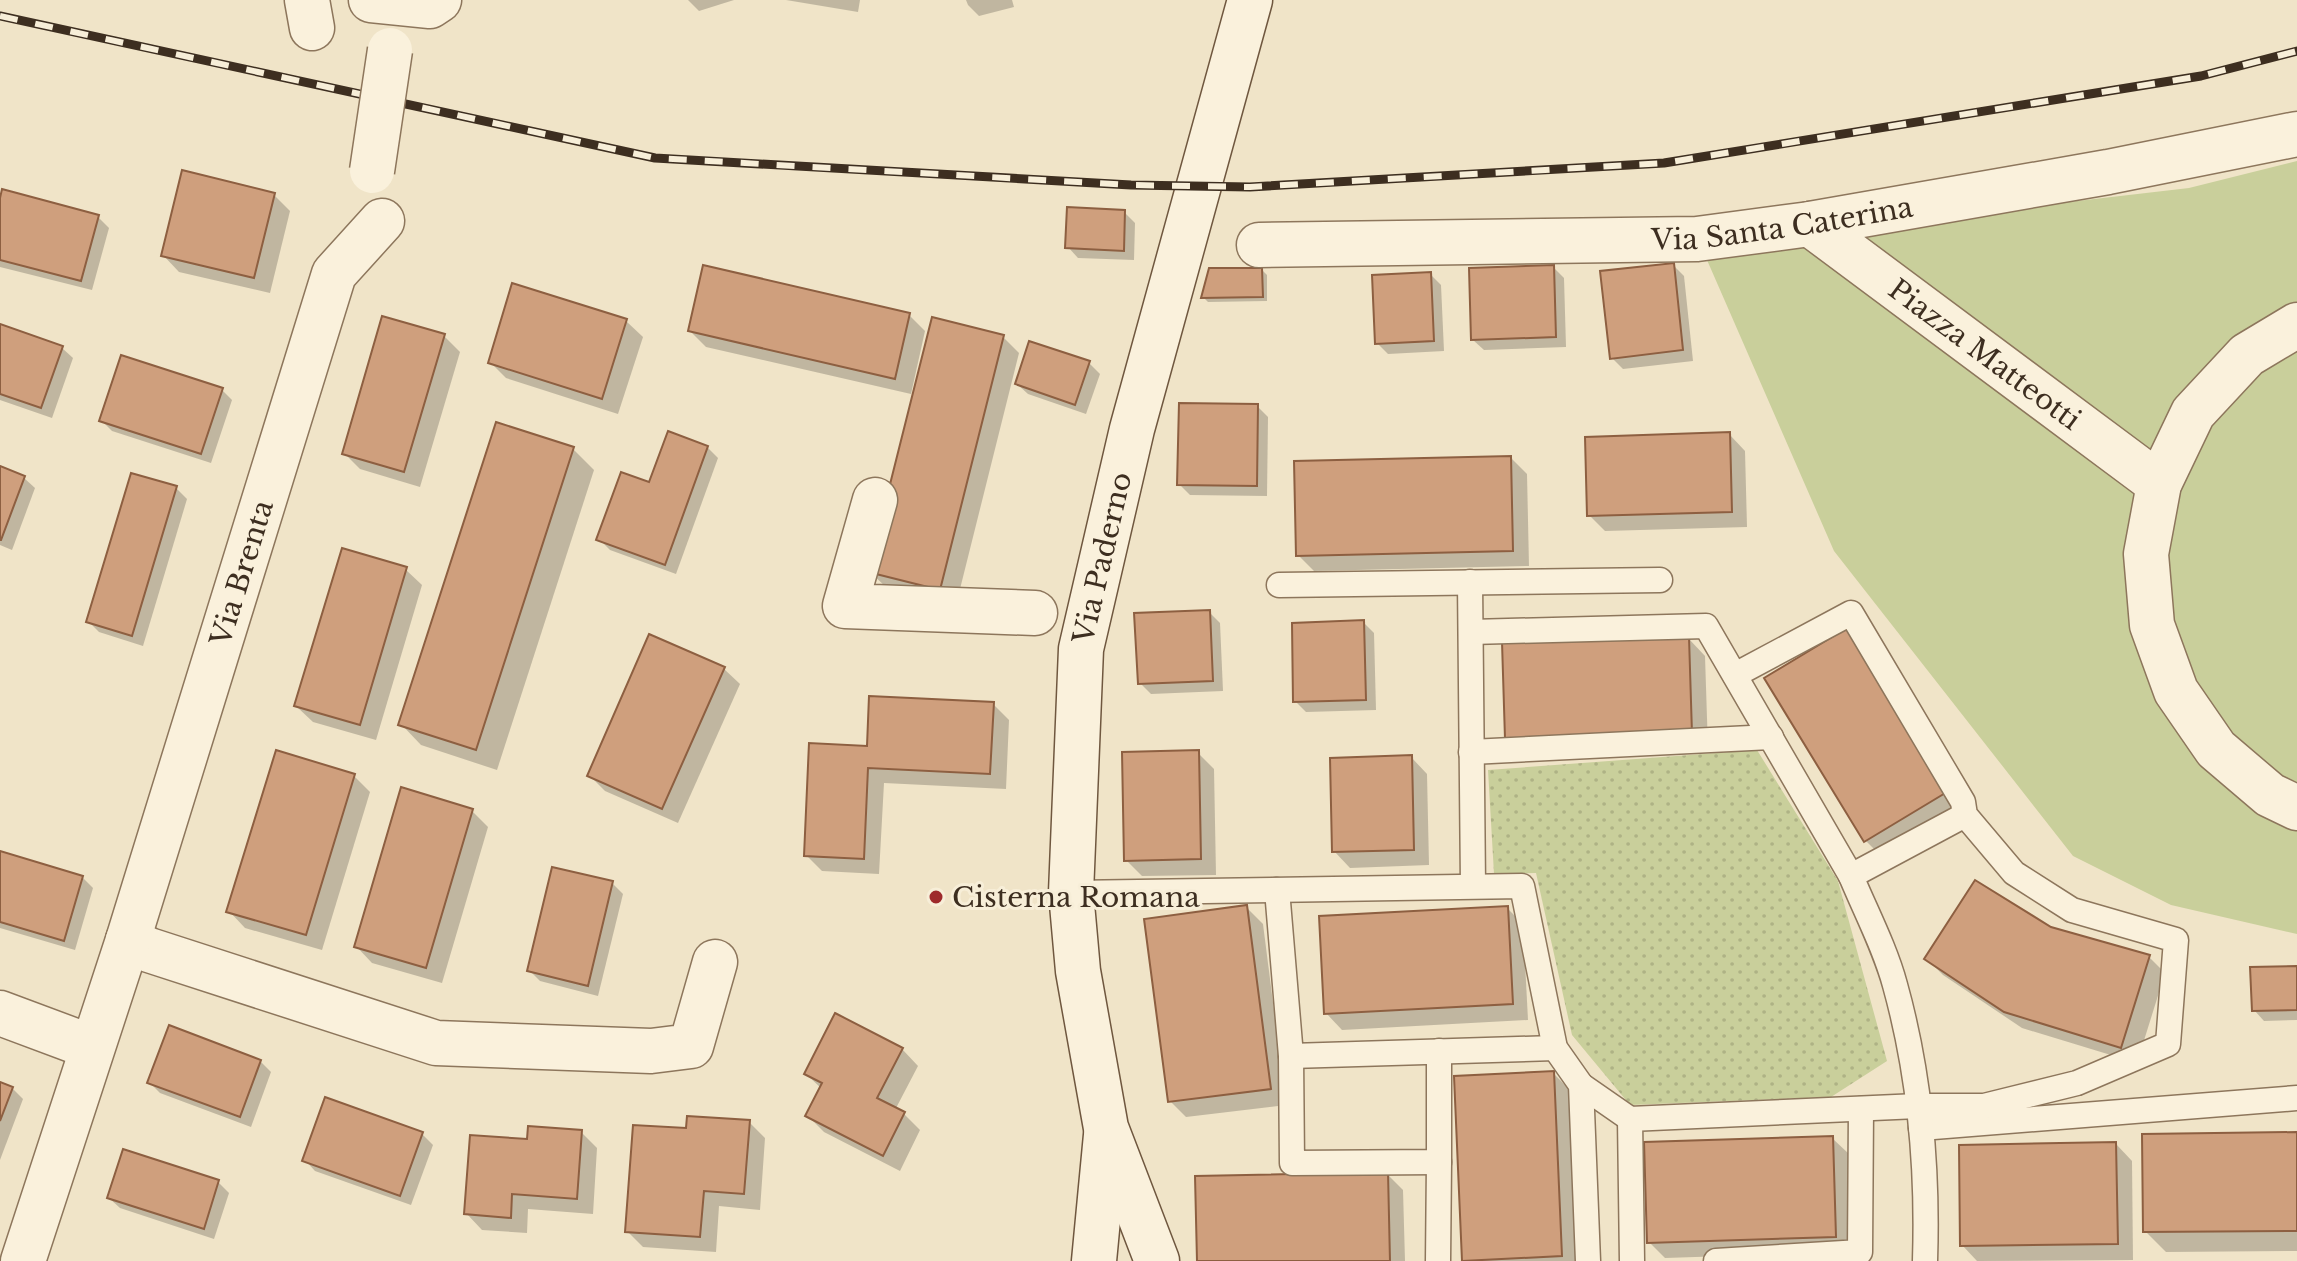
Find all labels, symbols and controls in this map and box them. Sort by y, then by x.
street label: Via Santa Caterina [1650,189,1916,257]
street label: Piazza Matteotti [1882,271,2088,437]
street label: Via Paderno [1065,469,1139,648]
street label: Via Brenta [202,495,281,651]
place label: Cisterna Romana [952,880,1200,915]
marker: Cisterna Romana [927,888,945,906]

